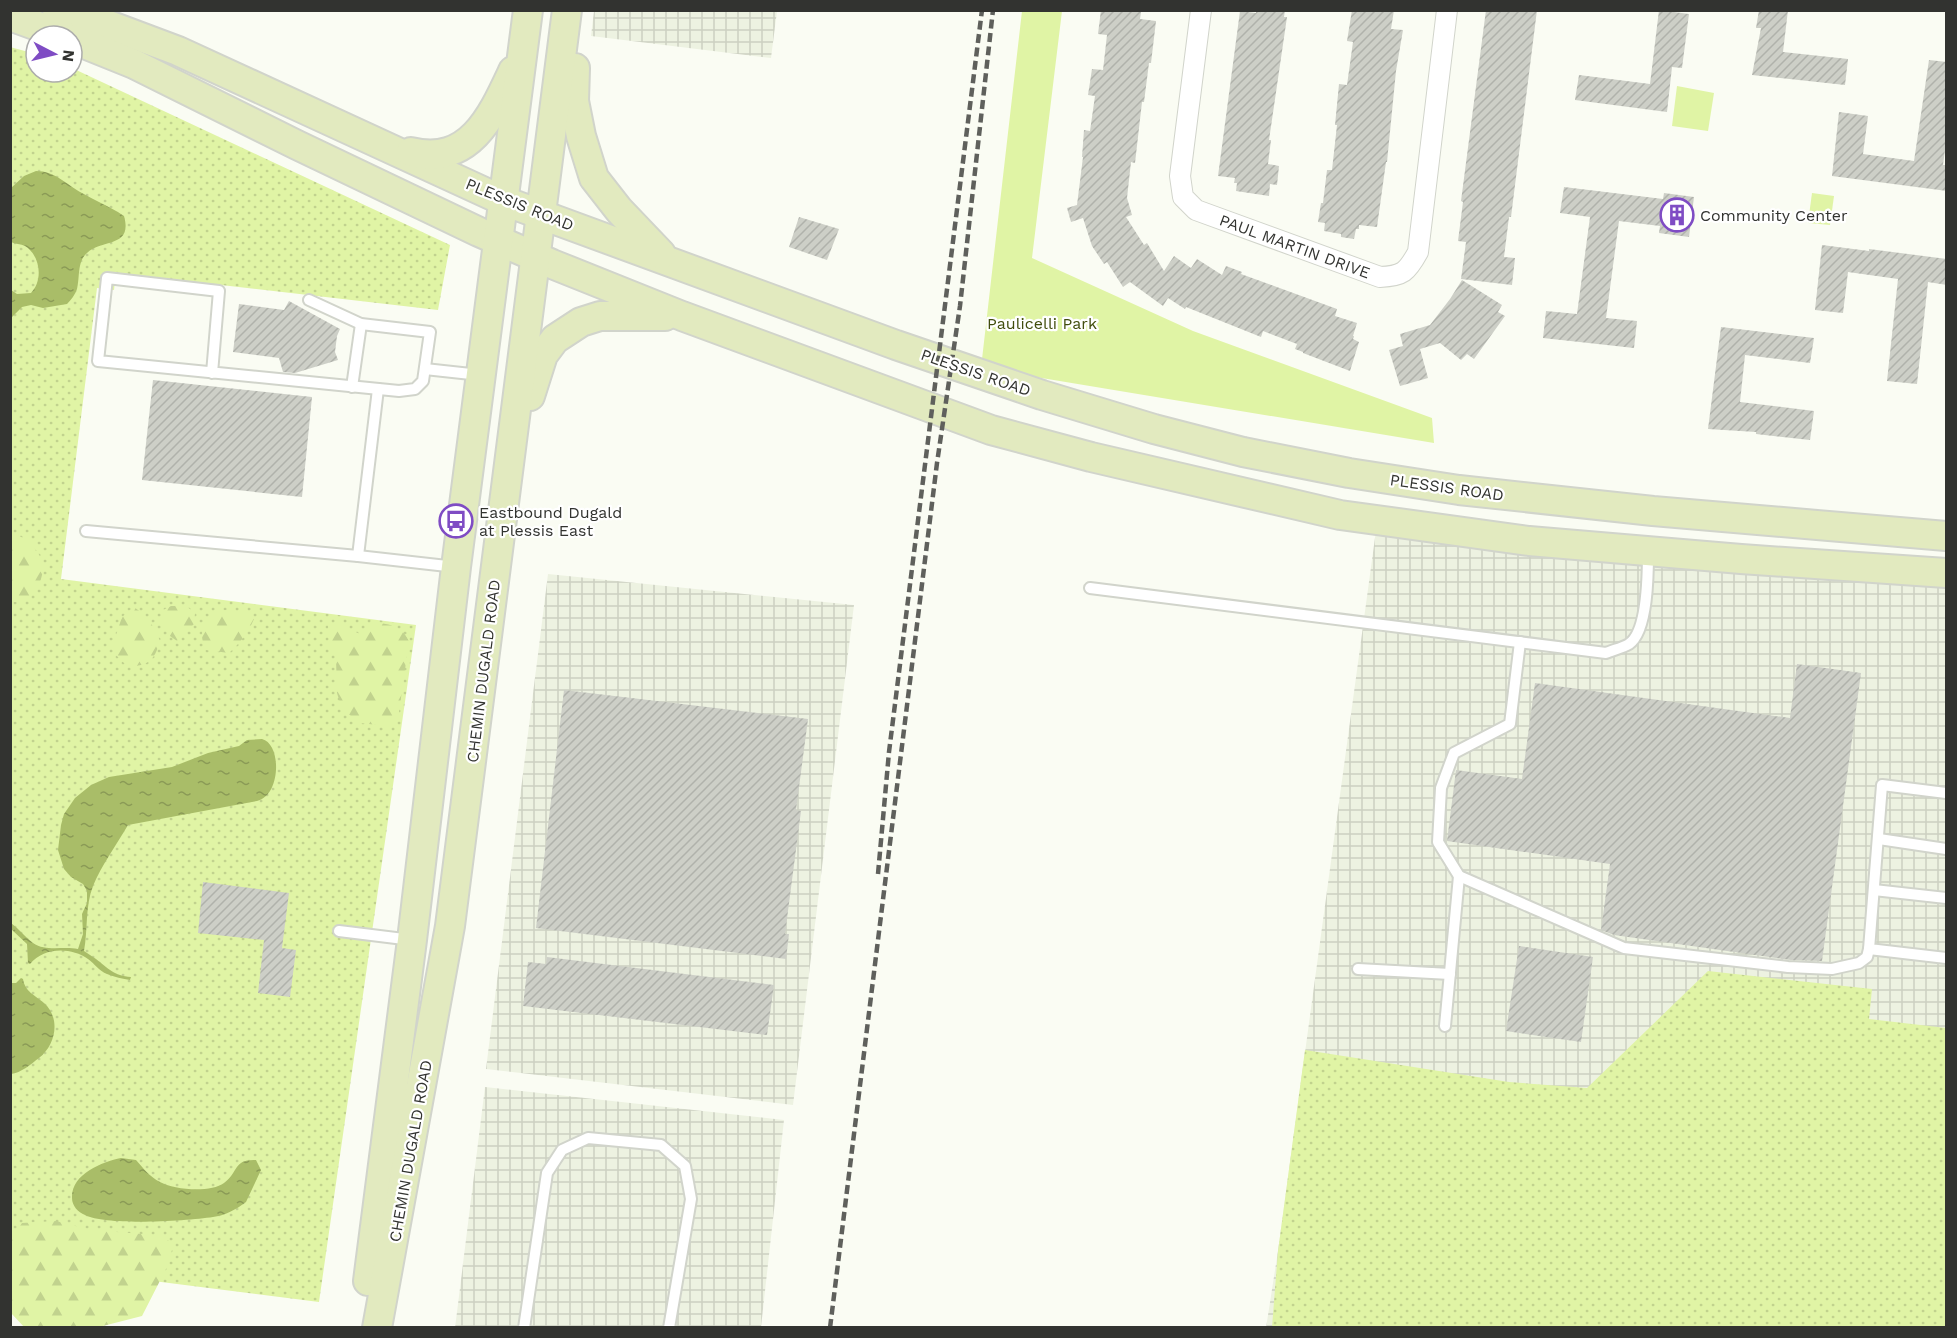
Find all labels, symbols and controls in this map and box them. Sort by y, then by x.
north arrow [24,24,84,84]
text: N [58,49,79,63]
street label: PLESSIS ROAD [463,174,577,235]
building icon: Community Center [1659,197,1695,233]
place label: Community Center [1700,206,1848,225]
street label: PAUL MARTIN DRIVE [1217,210,1373,283]
park label: Paulicelli Park [987,314,1097,333]
street label: PLESSIS ROAD [918,345,1033,400]
street label: PLESSIS ROAD [1389,470,1505,505]
bus stop icon: Eastbound Dugald at Plessis East [438,503,474,539]
place label: Eastbound Dugald at Plessis East [479,503,622,540]
street label: CHEMIN DUGALD ROAD [463,578,504,764]
street label: CHEMIN DUGALD ROAD [385,1059,436,1244]

